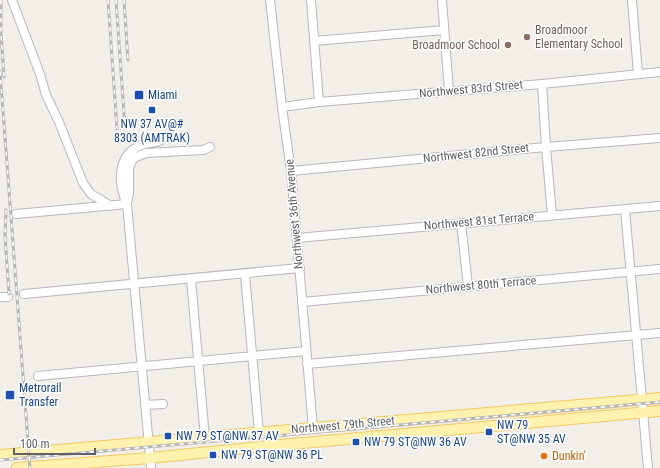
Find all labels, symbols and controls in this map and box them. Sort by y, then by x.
place label: Broadmoor Elementary School [535,23,623,51]
marker: Broadmoor Elementary School [522,32,532,42]
place label: Broadmoor School [412,38,500,52]
marker: Broadmoor School [503,40,513,50]
street label: Northwest 83rd Street [418,77,524,101]
place label: Miami [148,88,177,102]
marker: Miami [133,89,145,101]
marker: NW 37 AV@# 8303 (AMTRAK) [147,105,157,115]
place label: NW 37 AV@# 8303 (AMTRAK) [114,117,190,145]
street label: Northwest 82nd Street [422,140,530,166]
street label: Northwest 36th Avenue [282,158,306,270]
street label: Northwest 81st Terrace [423,209,535,233]
street label: Northwest 80th Terrace [425,273,537,297]
place label: Metrorail Transfer [19,381,61,409]
marker: Metrorail Transfer [4,389,16,401]
street label: Northwest 79th Street [291,413,396,437]
place label: NW 79 ST@NW 35 AV [497,418,566,446]
marker: NW 79 ST@NW 35 AV [484,427,494,437]
place label: NW 79 ST@NW 37 AV [176,429,279,443]
scale bar [14,430,95,456]
marker: NW 79 ST@NW 37 AV [163,431,173,441]
place label: NW 79 ST@NW 36 AV [364,435,467,449]
text: 100 m [20,437,50,451]
marker: NW 79 ST@NW 36 AV [351,437,361,447]
place label: NW 79 ST@NW 36 PL [221,448,323,462]
place label: Dunkin' [552,449,586,463]
marker: NW 79 ST@NW 36 PL [208,450,218,460]
marker: Dunkin' [539,451,549,461]

